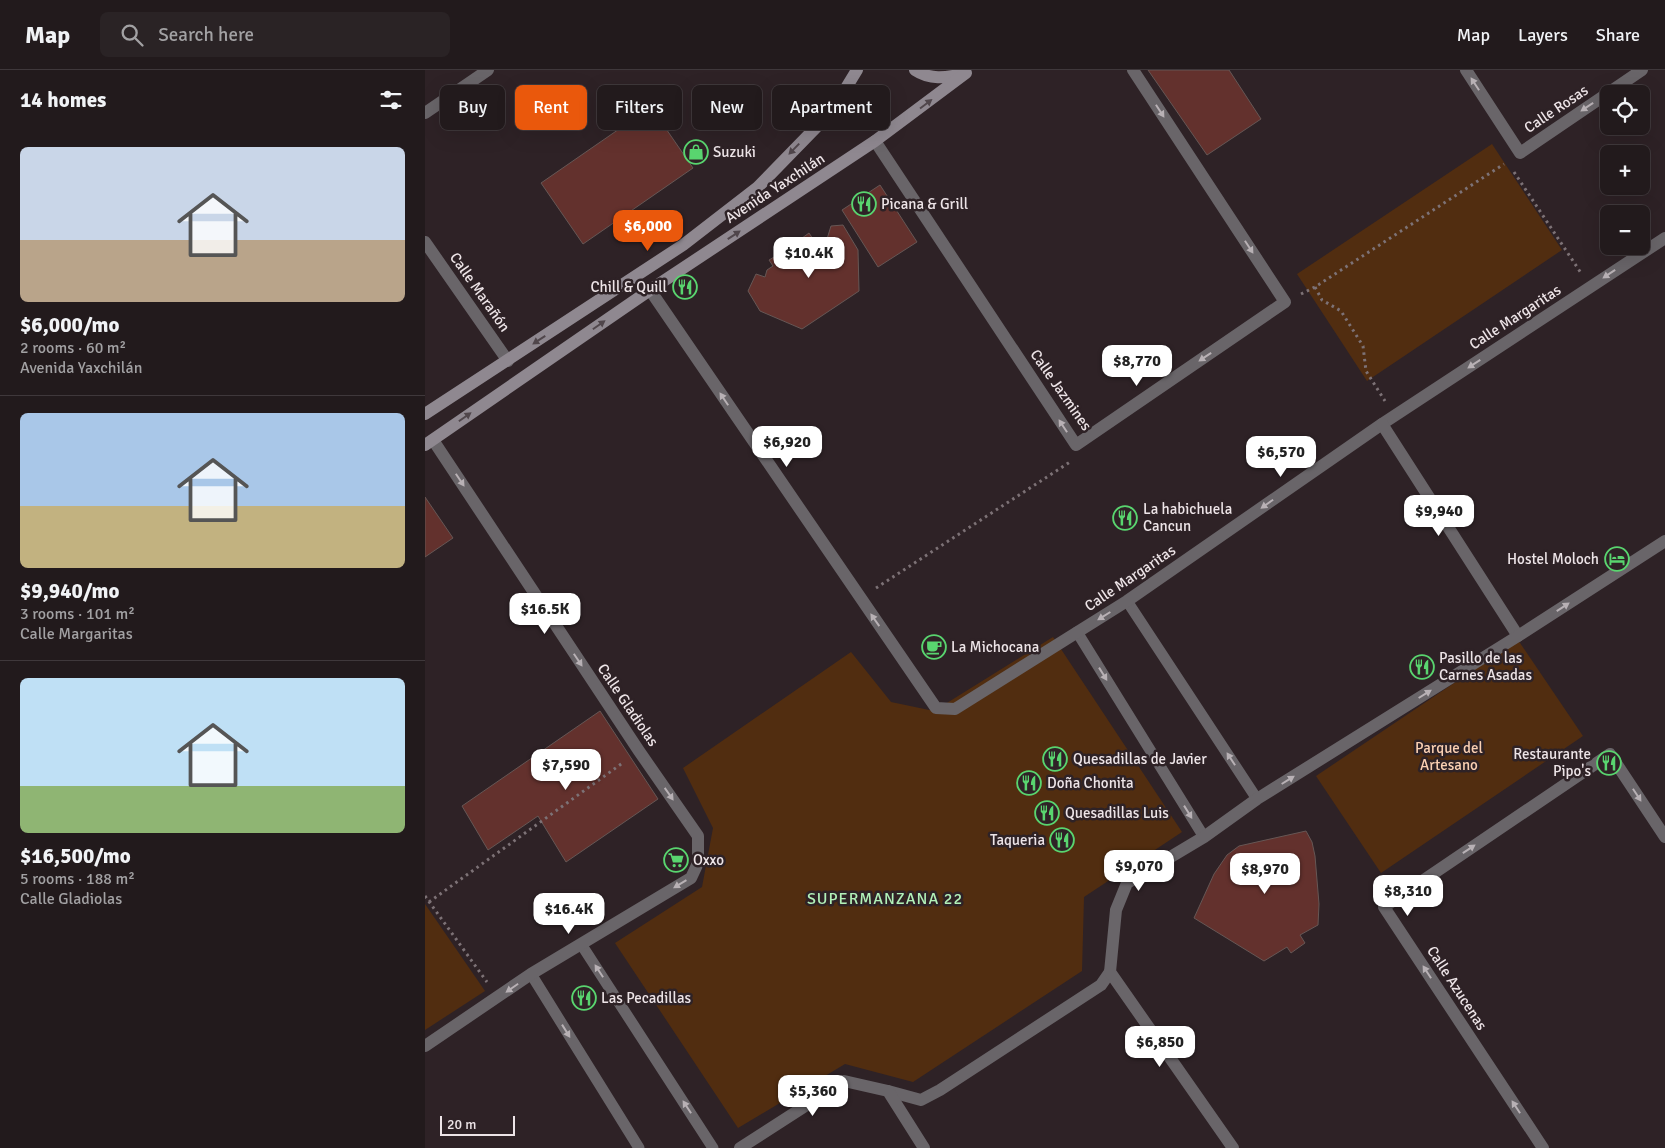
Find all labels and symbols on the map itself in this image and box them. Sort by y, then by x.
one-way arrow [1470,77,1480,91]
street label: Calle Rosas [1521,81,1592,137]
one-way arrow [919,98,932,109]
one-way arrow [1580,102,1594,112]
one-way arrow [1155,104,1165,117]
shop icon: Suzuki [683,139,709,165]
place label: Suzuki [713,143,756,161]
one-way arrow [788,143,800,155]
street label: Avenida Yaxchilán [722,149,828,227]
restaurant icon: Picana & Grill [851,191,877,217]
place label: Picana & Grill [881,195,968,213]
pin: $6,000 [607,210,689,252]
one-way arrow [727,230,741,239]
pin: $10.4K [768,236,850,279]
one-way arrow [1244,240,1254,253]
street label: Calle Marañón [446,249,514,335]
one-way arrow [1603,269,1616,279]
restaurant icon: Chill & Quill [672,274,698,300]
place label: Chill & Quill [591,278,667,296]
street label: Calle Margaritas [1466,280,1565,353]
one-way arrow [592,320,606,330]
one-way arrow [532,336,546,345]
pin: $8,770 [1096,344,1178,387]
street label: Calle Jazmines [1026,346,1096,434]
one-way arrow [1198,352,1212,362]
one-way arrow [1467,359,1481,368]
one-way arrow [719,392,729,406]
one-way arrow [458,412,472,422]
one-way arrow [1058,419,1068,432]
pin: $6,920 [746,426,828,468]
pin: $6,570 [1240,436,1322,478]
one-way arrow [455,474,464,487]
pin: $9,940 [1398,494,1480,537]
one-way arrow [1260,499,1274,509]
place label: La habichuela Cancun [1143,500,1232,535]
restaurant icon: La habichuela Cancun [1112,505,1138,531]
street label: Calle Margaritas [1081,541,1179,615]
hotel icon: Hostel Moloch [1604,546,1630,572]
place label: Hostel Moloch [1507,550,1599,568]
pin: $16.5K [504,592,586,635]
one-way arrow [1556,602,1569,612]
one-way arrow [1098,611,1111,620]
one-way arrow [870,613,880,627]
cafe icon: La Michocana [921,634,947,660]
place label: La Michocana [951,638,1039,656]
place label: Pasillo de las Carnes Asadas [1439,649,1532,684]
one-way arrow [574,653,583,666]
restaurant icon: Pasillo de las Carnes Asadas [1409,654,1435,680]
street label: Calle Gladiolas [594,660,663,750]
one-way arrow [1098,667,1108,680]
one-way arrow [1419,689,1432,699]
park label: Parque del Artesano [1415,739,1483,774]
place label: Restaurante Pipo's [1513,745,1591,780]
restaurant icon: Quesadillas de Javier [1042,746,1068,772]
pin: $7,590 [525,748,607,791]
place label: Quesadillas de Javier [1073,750,1207,768]
restaurant icon: Restaurante Pipo's [1596,750,1622,776]
one-way arrow [1226,752,1235,765]
restaurant icon: Doña Chonita [1016,770,1042,796]
place label: Doña Chonita [1047,774,1134,792]
one-way arrow [1281,776,1294,785]
one-way arrow [664,787,674,801]
one-way arrow [1632,788,1642,801]
restaurant icon: Quesadillas Luis [1034,800,1060,826]
place label: Quesadillas Luis [1065,804,1169,822]
one-way arrow [1184,805,1193,819]
restaurant icon: Taqueria [1049,827,1075,853]
place label: Taqueria [990,831,1045,849]
one-way arrow [1463,844,1476,854]
supermarket icon: Oxxo [663,847,689,873]
pin: $9,070 [1098,850,1180,892]
place label: Oxxo [693,851,724,869]
pin: $8,970 [1224,852,1306,895]
pin: $8,310 [1367,874,1449,917]
one-way arrow [674,880,687,889]
district label: SUPERMANZANA 22 [807,889,963,909]
pin: $16.4K [528,892,610,935]
street label: Calle Azucenas [1423,943,1491,1034]
one-way arrow [594,964,604,977]
one-way arrow [1422,965,1432,978]
one-way arrow [505,983,519,993]
restaurant icon: Las Pecadillas [571,985,597,1011]
place label: Las Pecadillas [601,989,692,1007]
one-way arrow [561,1024,571,1037]
pin: $6,850 [1119,1026,1201,1068]
pin: $5,360 [772,1074,854,1117]
one-way arrow [682,1100,692,1114]
one-way arrow [1511,1101,1521,1114]
scale bar [440,1113,515,1136]

